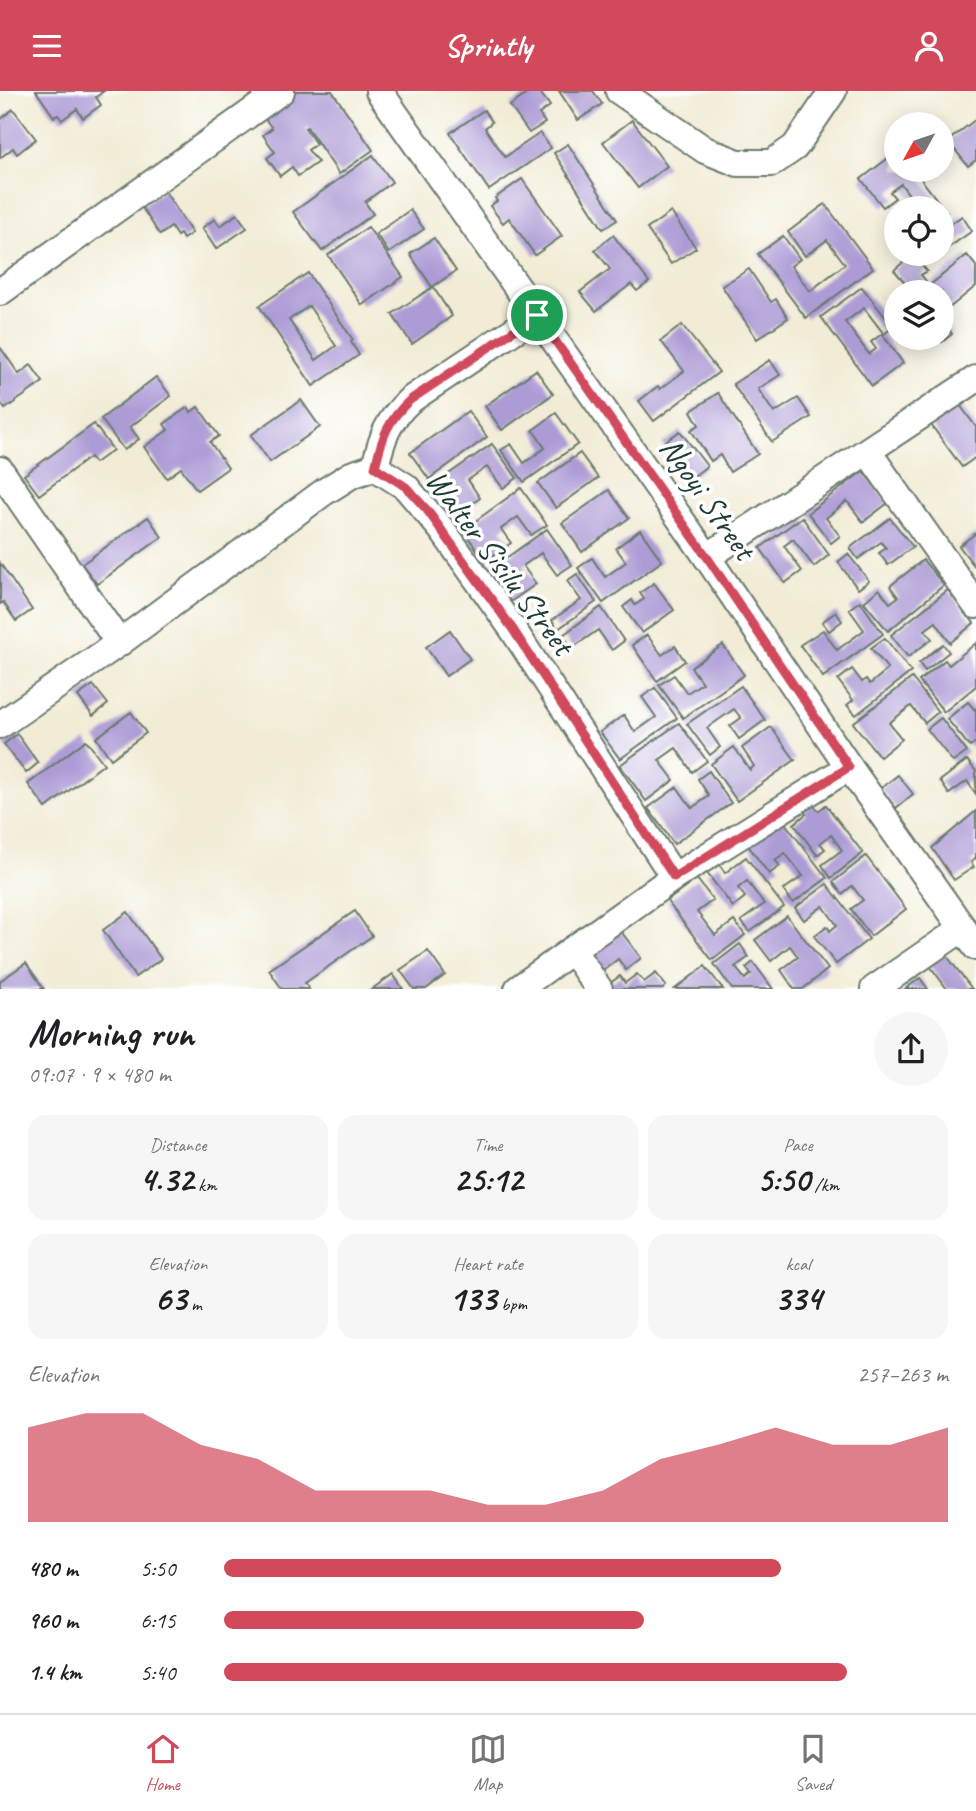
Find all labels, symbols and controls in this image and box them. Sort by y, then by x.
text: Sprintly [444,25,532,66]
icon: menu [28,27,66,65]
icon: person [910,27,948,65]
north arrow [884,112,954,182]
map controls [884,112,954,350]
button: locate [884,196,954,266]
button: layers [884,280,954,350]
pin [507,285,567,345]
icon: arrive [518,296,556,334]
street label: Ngoyi Street [651,429,767,570]
street label: Walter Sisilu Street [416,461,585,666]
text: Morning run [28,1010,194,1057]
button: share [874,1012,948,1086]
text: 09:07 · 9 × 480 m [28,1060,171,1089]
text: Distance [150,1133,206,1157]
text: Time [473,1133,503,1157]
text: Pace [783,1133,813,1157]
text: 4.32 [139,1157,194,1202]
text: 25:12 [453,1157,523,1202]
text: 5:50 [757,1157,810,1202]
text: km [194,1173,217,1197]
text: /km [810,1173,839,1197]
text: Elevation [149,1252,207,1276]
text: Heart rate [453,1252,523,1276]
text: kcal [785,1252,811,1276]
text: 63 [154,1276,187,1321]
text: 133 [449,1276,496,1321]
text: 334 [774,1276,822,1321]
text: m [187,1292,202,1316]
text: bpm [496,1292,527,1316]
text: Elevation [28,1360,99,1389]
text: 257–263 m [857,1360,948,1389]
text: 480 m [28,1554,78,1583]
text: 5:50 [140,1554,176,1583]
text: 960 m [28,1606,78,1635]
text: 6:15 [140,1606,176,1635]
text: 1.4 km [28,1658,82,1687]
text: 5:40 [140,1658,176,1687]
tab: Home [144,1730,182,1796]
tab: Map [469,1730,507,1796]
tab: Saved [794,1730,832,1796]

